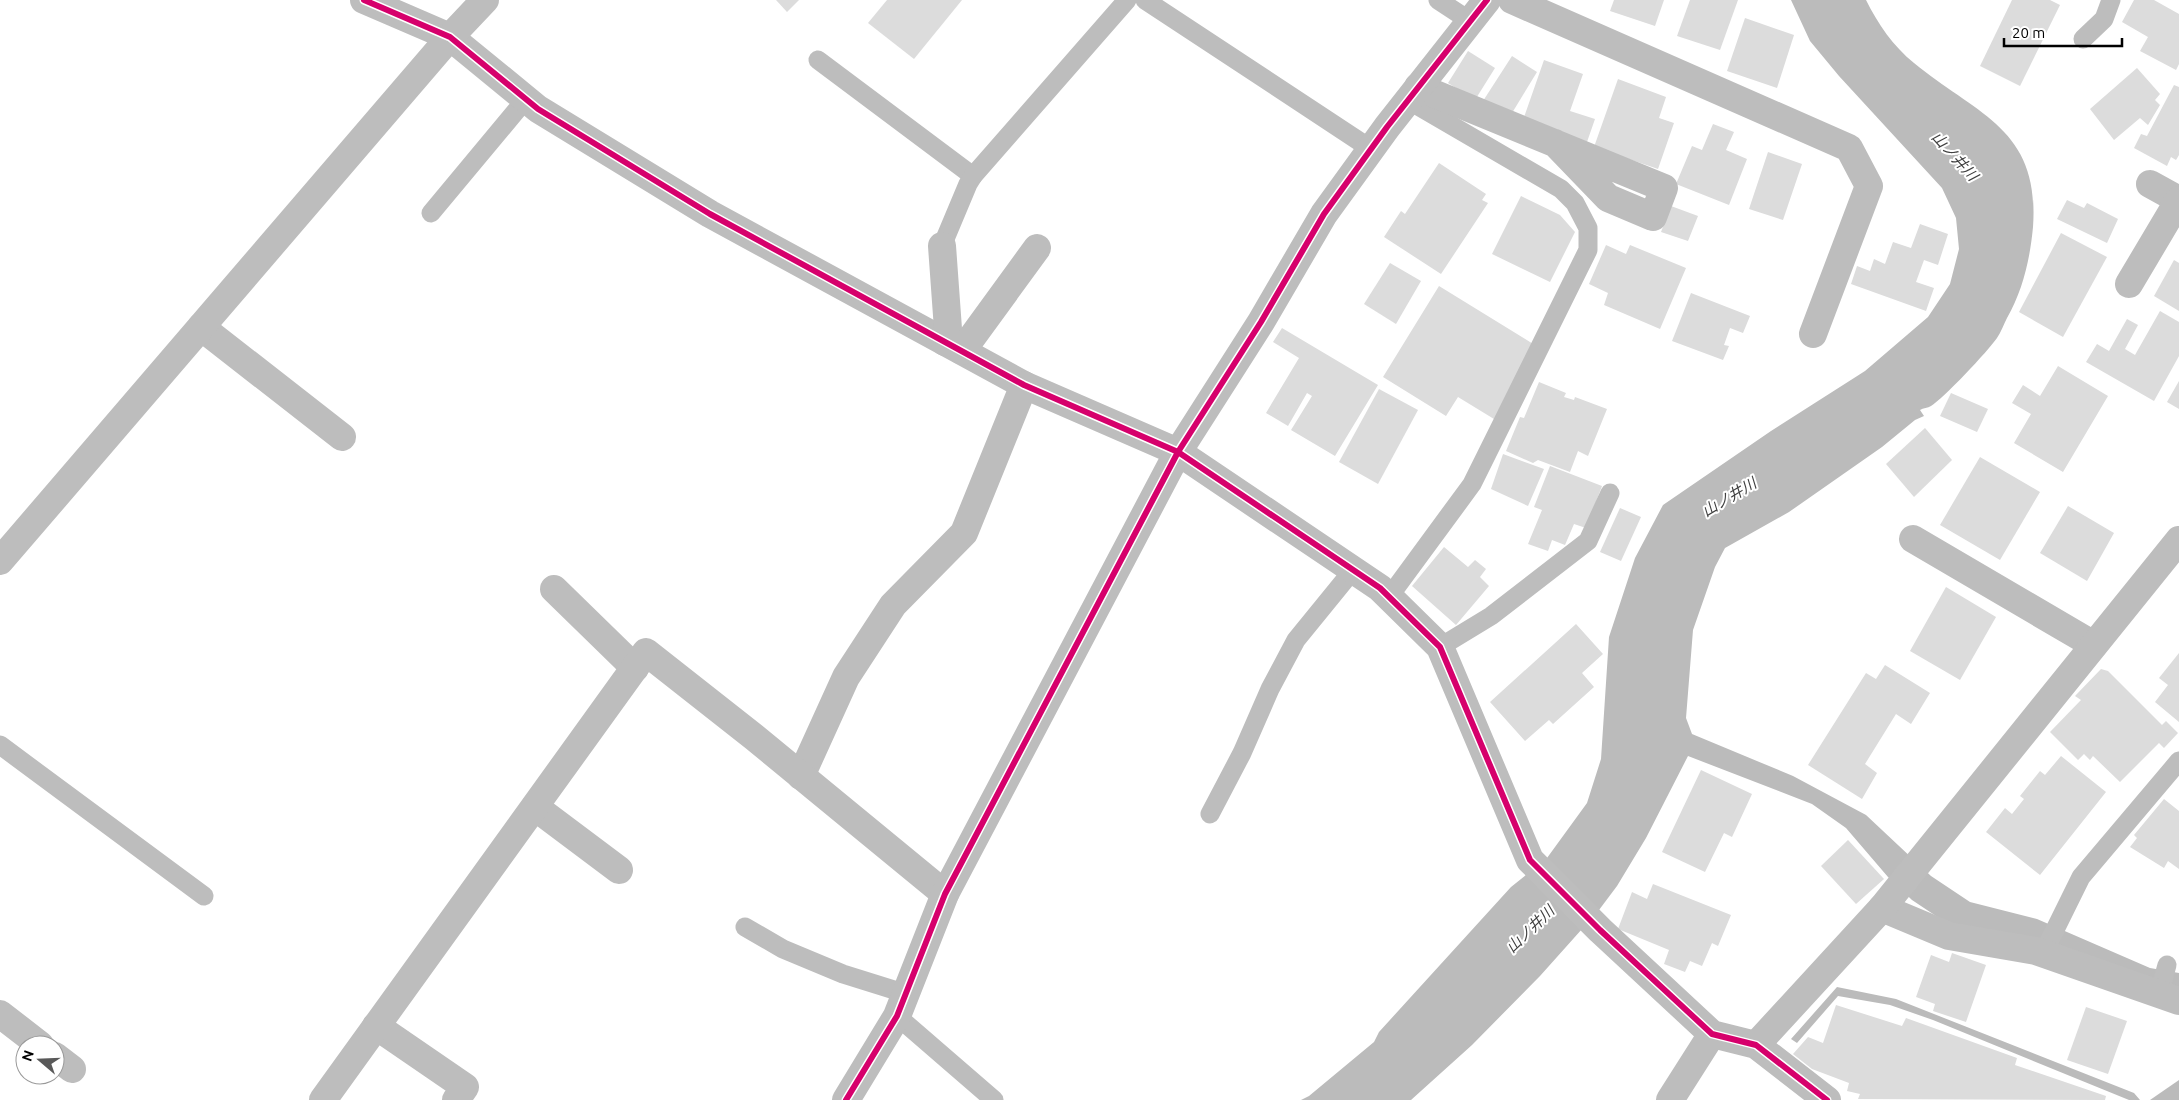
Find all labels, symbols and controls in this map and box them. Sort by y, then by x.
scale bar [2004,15,2122,47]
text: 20 m [2012,24,2045,41]
water label: 山ノ井川 [1929,128,1983,185]
water label: 山ノ井川 [1699,473,1761,520]
water label: 山ノ井川 [1503,901,1559,956]
north arrow [15,1035,65,1085]
text: N [18,1048,37,1063]

